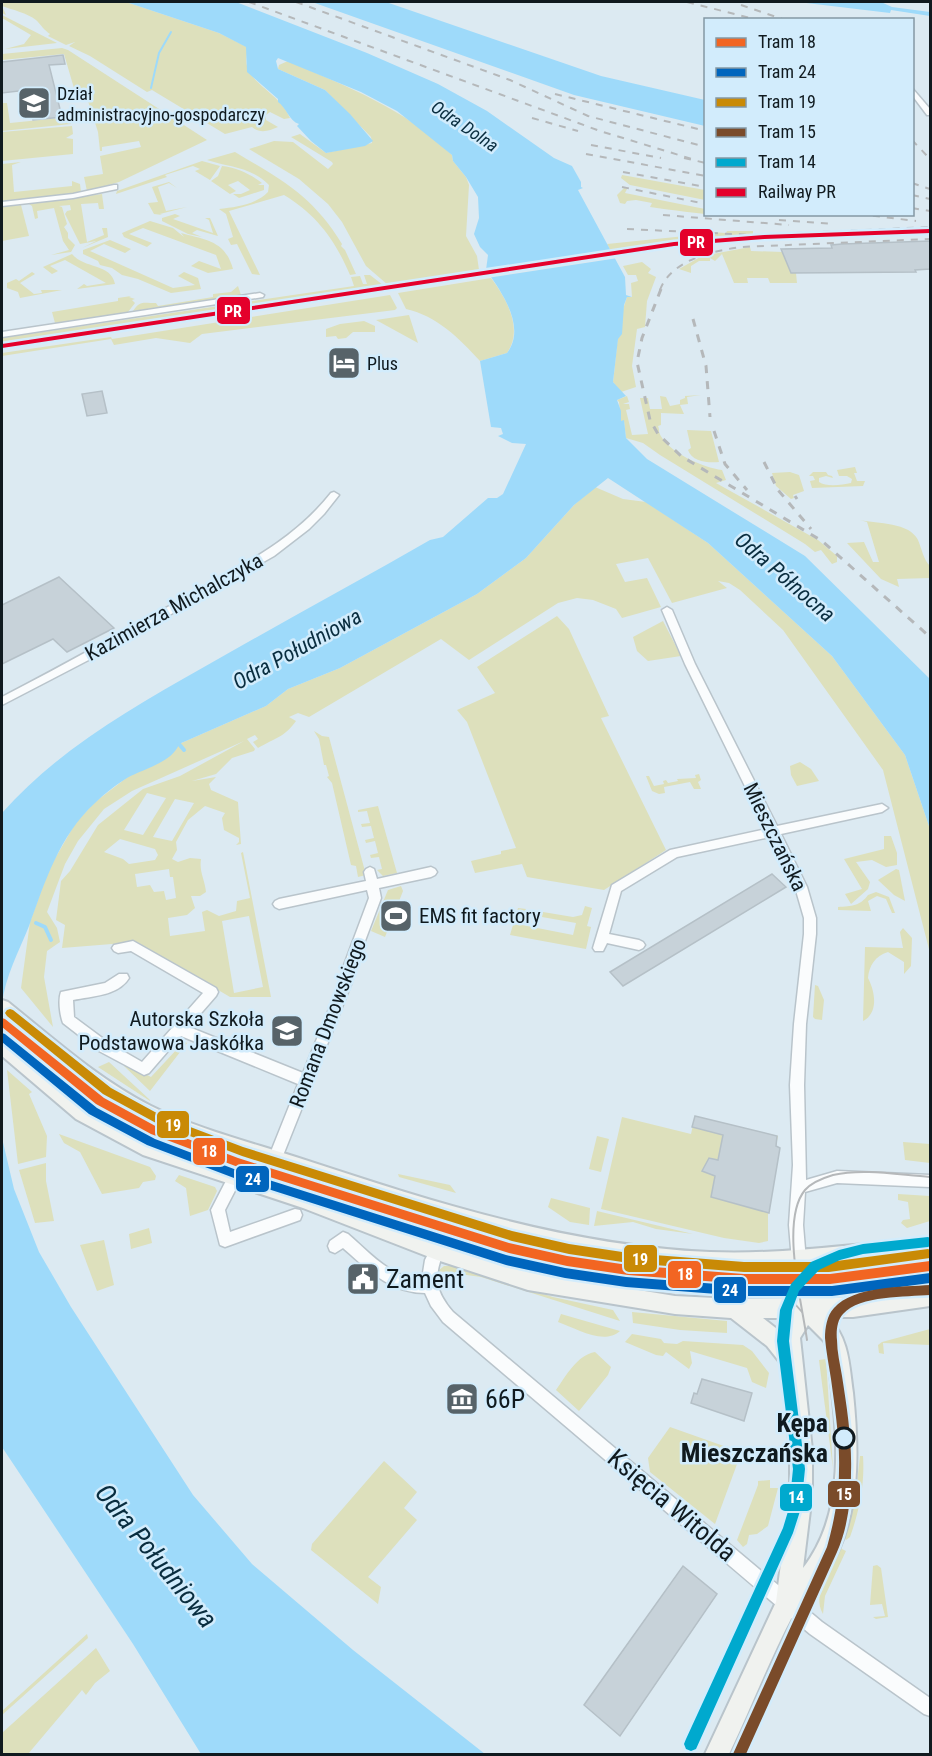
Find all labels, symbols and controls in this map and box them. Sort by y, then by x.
legend [704,18,914,216]
text: Tram 18 [758,31,816,52]
text: Tram 24 [758,61,816,82]
place label: Dział administracyjno-gospodarczy [57,83,266,125]
school or university icon: Dział administracyjno-gospodarczy [16,85,52,121]
text: Tram 19 [758,91,816,112]
water label: Odra Dolna [428,96,502,156]
text: Tram 15 [758,121,816,142]
text: Tram 14 [758,151,816,172]
text: Railway PR [758,181,836,202]
line badge: PR [679,228,714,257]
text: PR [687,233,705,252]
line badge: PR [216,296,251,325]
text: PR [224,302,242,321]
hotel icon: Plus [326,345,362,381]
place label: Plus [367,353,398,374]
water label: Odra Północna [730,527,840,627]
street label: Kazimierza Michalczyka [81,548,267,666]
water label: Odra Południowa [228,603,366,695]
street label: Mieszczańska [738,779,812,895]
sports icon: EMS fit factory [378,898,414,934]
place label: EMS fit factory [419,904,541,928]
street label: Romana Dmowskiego [285,935,371,1111]
place label: Autorska Szkoła Podstawowa Jaskółka [78,1007,264,1055]
school or university icon: Autorska Szkoła Podstawowa Jaskółka [269,1013,305,1049]
line badge: 19 [156,1110,190,1139]
text: 19 [165,1116,181,1135]
line badge: 18 [192,1137,226,1166]
text: 18 [201,1142,217,1161]
line badge: 24 [235,1165,270,1193]
text: 24 [245,1170,261,1189]
line badge: 19 [623,1244,658,1273]
text: 19 [632,1250,648,1269]
line badge: 18 [667,1260,702,1289]
public building icon: Zament [345,1261,381,1297]
place label: Zament [386,1264,464,1294]
text: 18 [677,1265,693,1284]
line badge: 24 [713,1276,747,1304]
text: 24 [722,1281,738,1300]
museum icon: 66P [444,1381,480,1417]
place label: 66P [485,1384,525,1414]
place label: Kępa Mieszczańska [681,1408,828,1468]
marker: Kępa Mieszczańska [833,1427,855,1449]
street label: Księcia Witolda [602,1443,742,1567]
water label: Odra Południowa [88,1478,224,1634]
line badge: 15 [827,1480,861,1508]
line badge: 14 [779,1483,813,1512]
text: 15 [836,1485,852,1504]
text: 14 [788,1488,804,1507]

